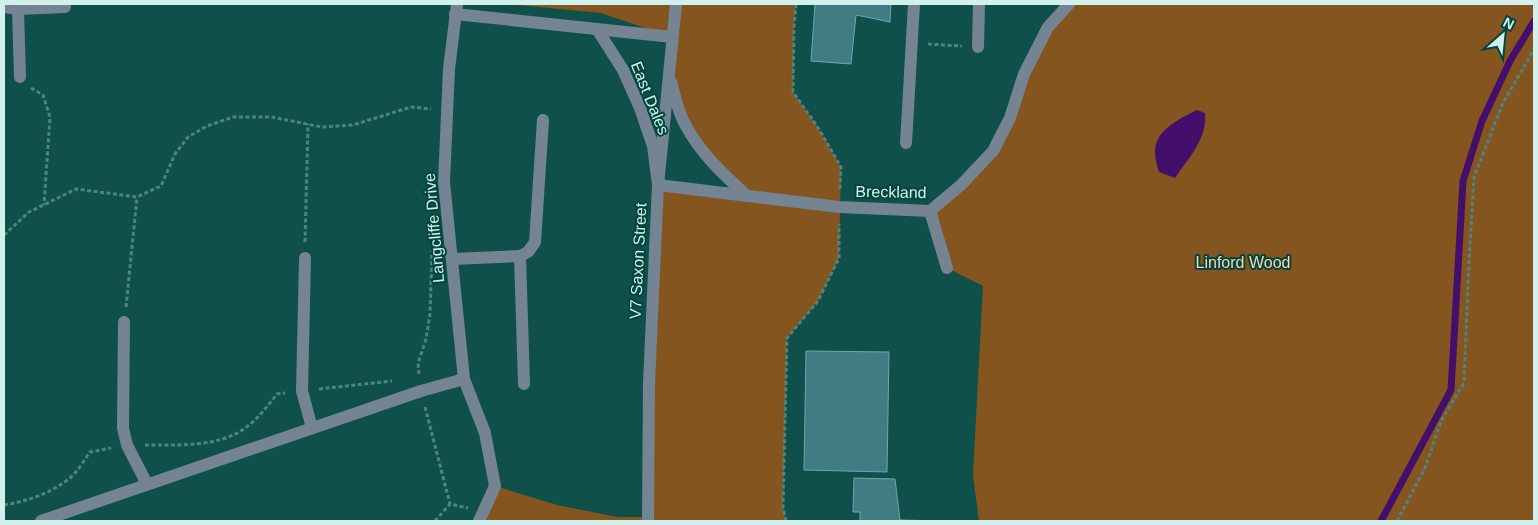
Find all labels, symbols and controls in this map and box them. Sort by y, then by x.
north arrow [1478,10,1528,60]
text: N [1501,14,1517,33]
street label: East Dales [628,59,672,137]
street label: Langcliffe Drive [421,172,447,284]
street label: Breckland [855,183,927,201]
street label: V7 Saxon Street [626,202,650,320]
park label: Linford Wood [1196,254,1290,271]

